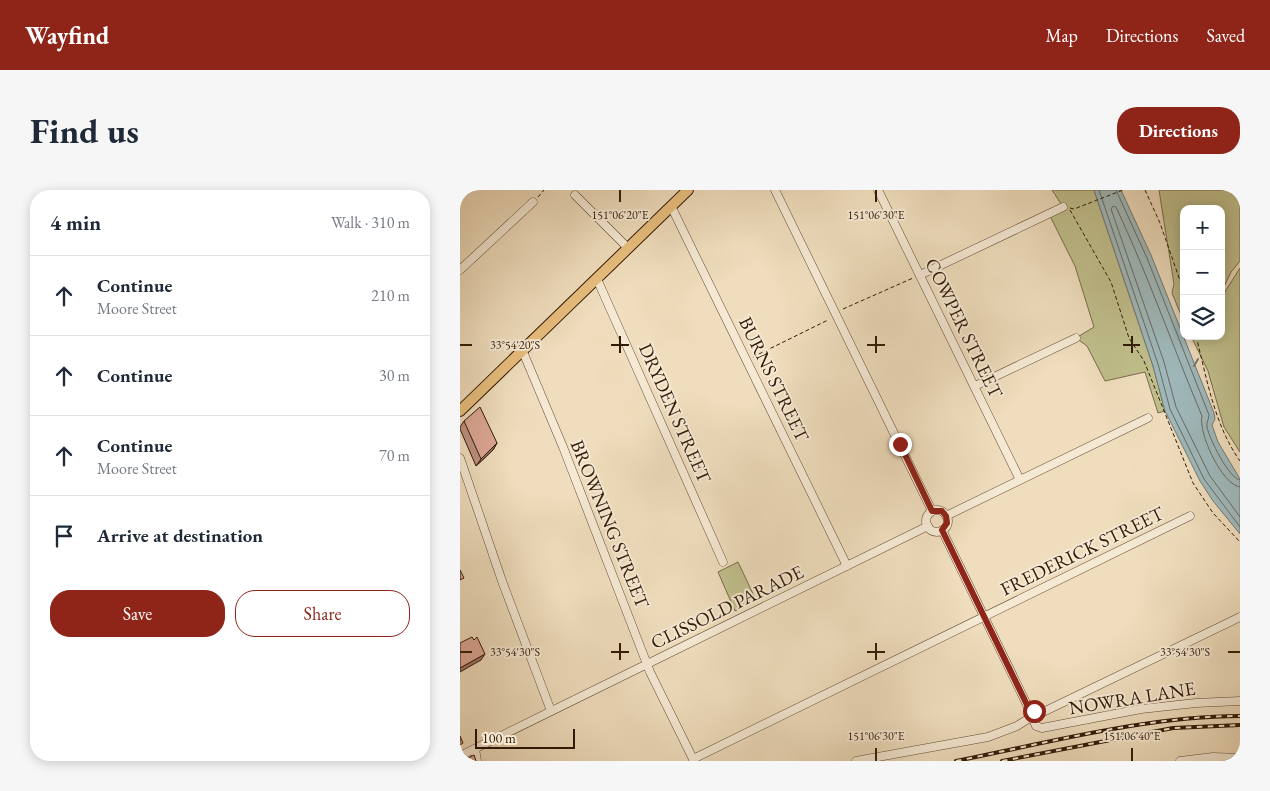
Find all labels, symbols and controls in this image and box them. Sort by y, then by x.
text: Wayfind [25,20,109,51]
text: Map [1046,24,1078,47]
text: Directions [1106,24,1178,47]
text: Saved [1206,24,1245,47]
button: Directions [1117,107,1240,154]
text: Find us [30,108,139,153]
map controls [1180,205,1225,340]
button: + [1180,205,1225,250]
text: 151°06'20"E [592,207,649,223]
text: 151°06'30"E [848,207,905,223]
text: 4 min [50,209,101,236]
text: Walk · 310 m [331,212,410,233]
button: − [1180,250,1225,295]
street label: COWPER STREET [919,254,1009,402]
text: Continue [97,273,172,298]
icon: ahead [50,282,78,310]
text: 210 m [371,285,410,306]
button: layers [1180,295,1225,340]
text: Moore Street [97,298,177,319]
street label: BURNS STREET [733,313,815,446]
text: 33°54'20"S [490,337,540,353]
street label: DRYDEN STREET [633,339,717,487]
icon: ahead [50,362,78,390]
text: Continue [97,363,172,388]
text: 30 m [379,365,410,386]
text: Continue [97,433,172,458]
route end [889,433,912,456]
street label: BROWNING STREET [565,436,655,612]
icon: ahead [50,442,78,470]
text: 70 m [379,445,410,466]
text: Moore Street [97,458,177,479]
street label: FREDERICK STREET [996,501,1168,601]
icon: arrive [50,522,78,550]
text: Arrive at destination [97,523,263,548]
street label: CLISSOLD PARADE [647,559,808,655]
button: Save [50,590,225,637]
button: Share [235,590,410,637]
text: 33°54'30"S [490,644,540,660]
text: 33°54'30"S [1160,644,1210,660]
street label: NOWRA LANE [1067,676,1197,720]
route start [1023,700,1046,723]
scale bar [475,726,575,749]
text: 151°06'30"E [848,728,905,744]
text: 151°06'40"E [1104,728,1161,744]
text: 100 m [482,729,516,747]

